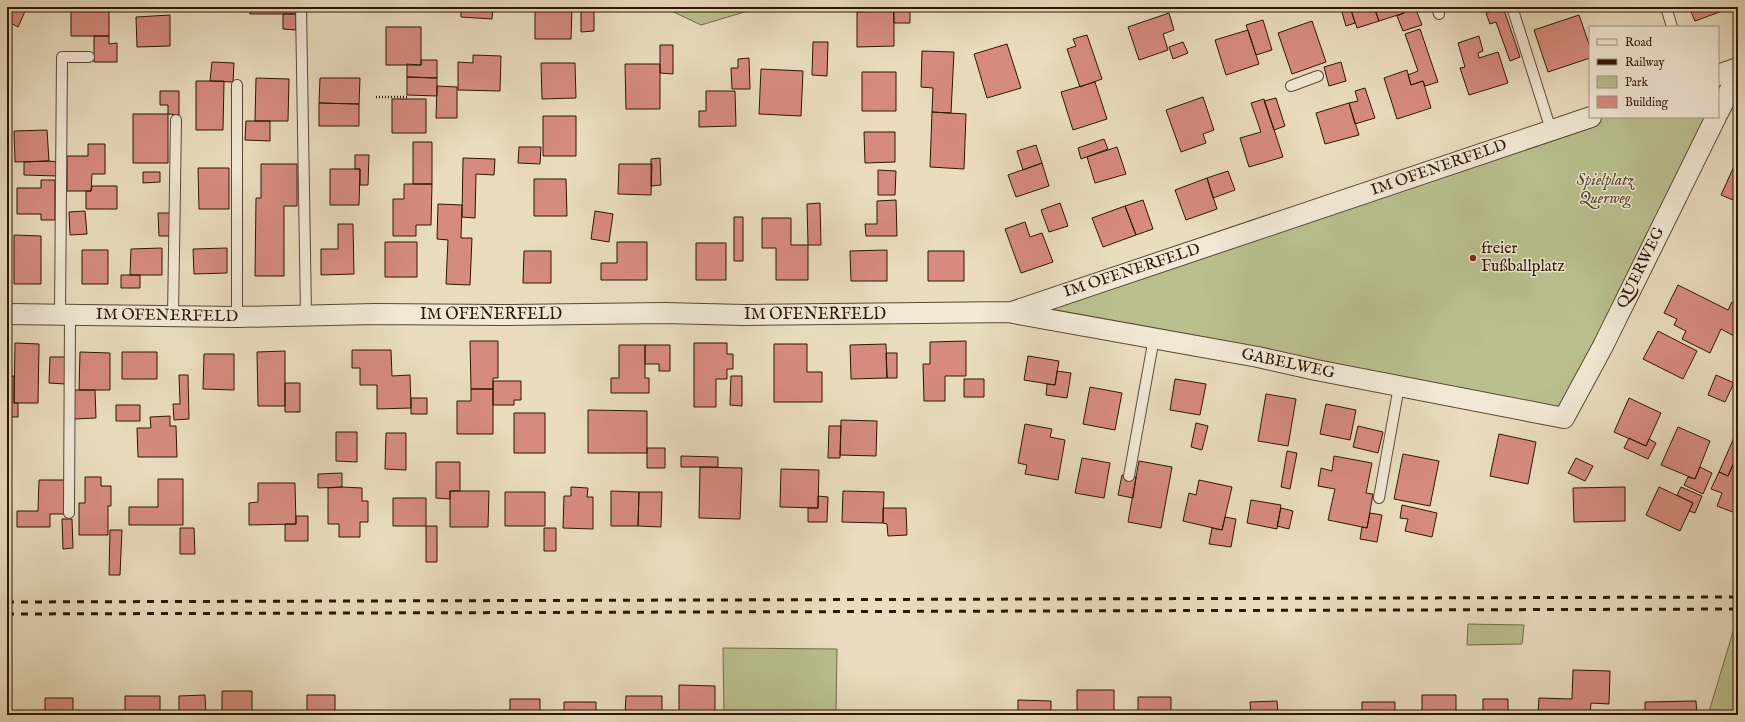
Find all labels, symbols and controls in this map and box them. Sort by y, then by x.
legend [1589,26,1719,118]
text: Road [1625,35,1653,50]
text: Railway [1625,55,1664,70]
text: Park [1625,75,1648,90]
text: Building [1625,95,1669,110]
street label: IM OFENERFELD [1369,135,1510,201]
park label: Spielplatz Querweg [1577,171,1635,209]
street label: QUERWEG [1613,224,1669,312]
street label: IM OFENERFELD [1061,239,1203,302]
place label: freier Fußballplatz [1481,239,1565,277]
marker: freier Fußballplatz [1468,253,1478,263]
street label: IM OFENERFELD [96,305,238,327]
street label: IM OFENERFELD [420,305,562,325]
street label: IM OFENERFELD [744,305,886,325]
street label: GABELWEG [1239,344,1337,384]

